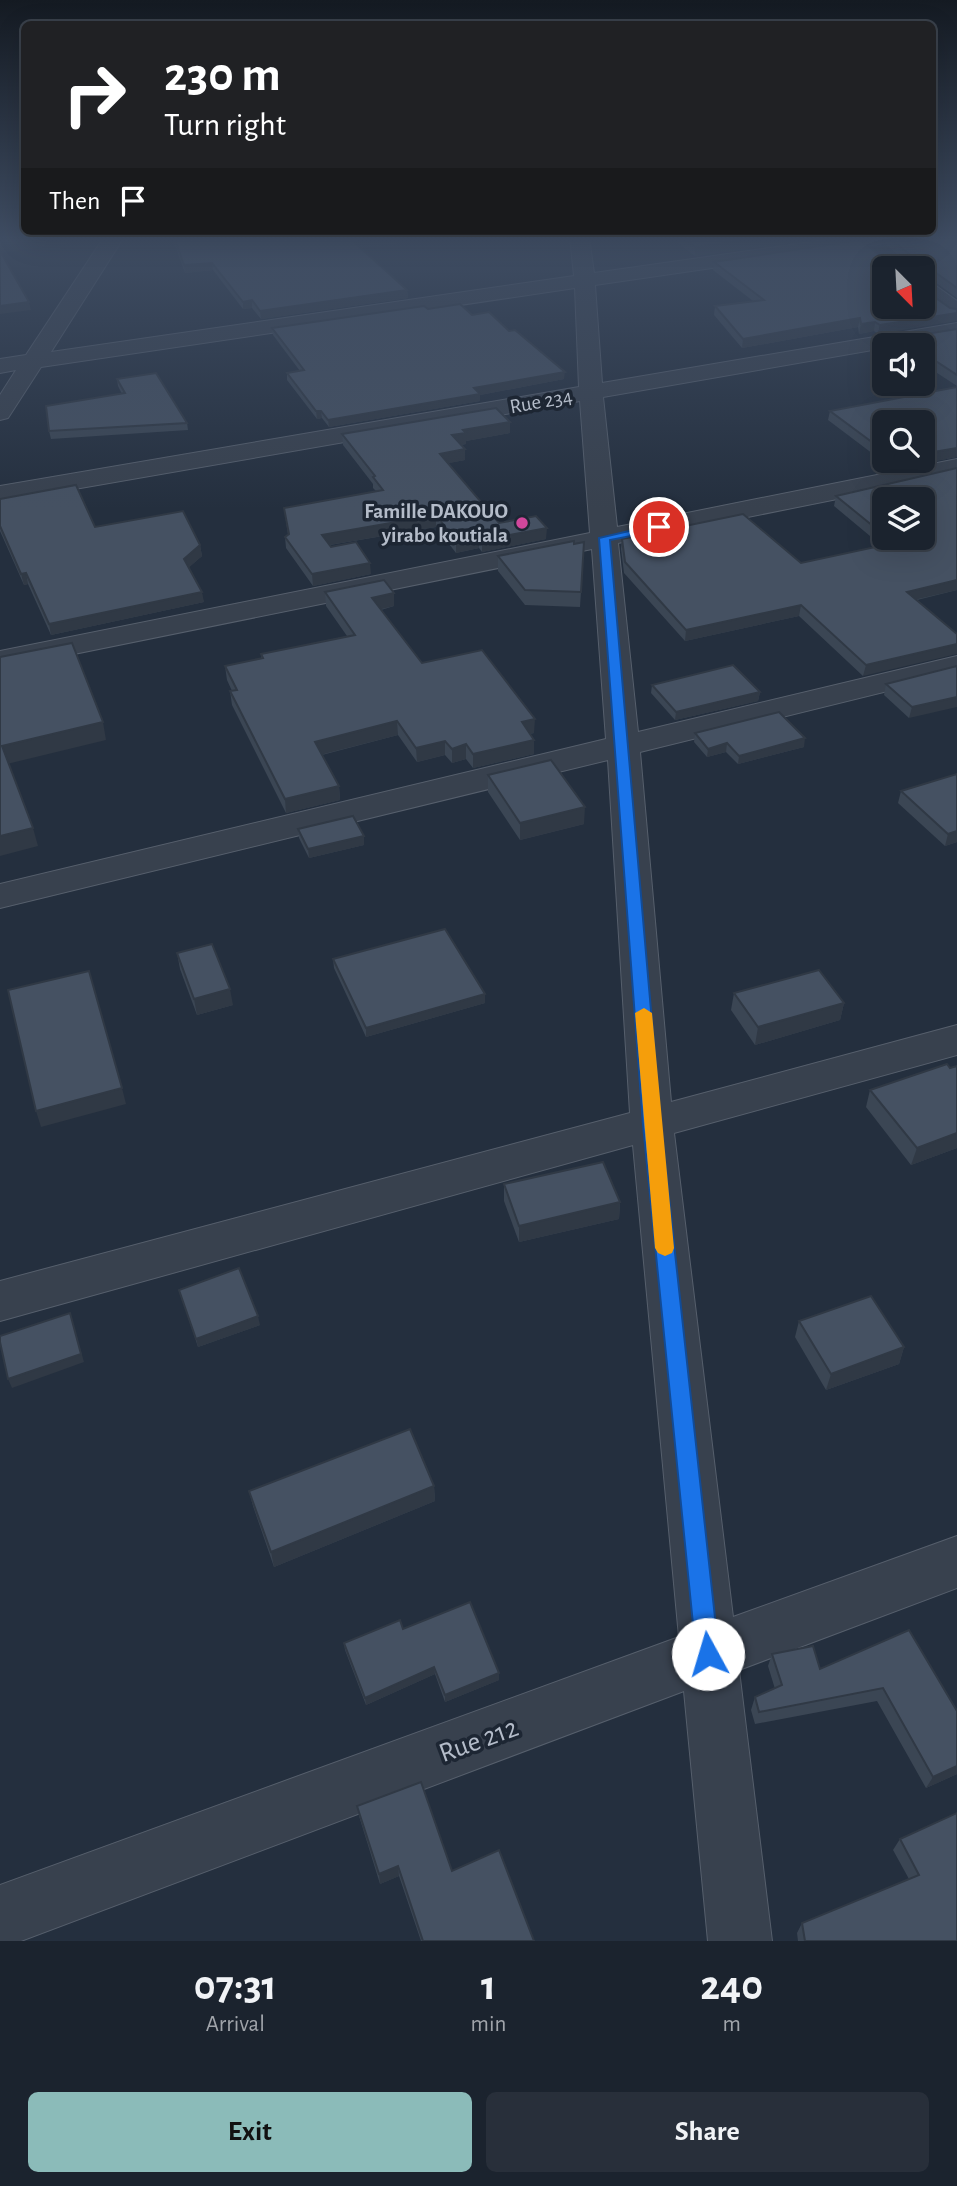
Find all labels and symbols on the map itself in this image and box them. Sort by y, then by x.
north arrow [872,256,934,318]
street label: Rue 234 [508,386,574,417]
pin [629,497,689,557]
place label: Famille DAKOUO yirabo koutiala [364,501,508,546]
marker: Famille DAKOUO yirabo koutiala [514,515,530,531]
position arrow [671,1617,745,1691]
street label: Rue 212 [435,1714,522,1768]

